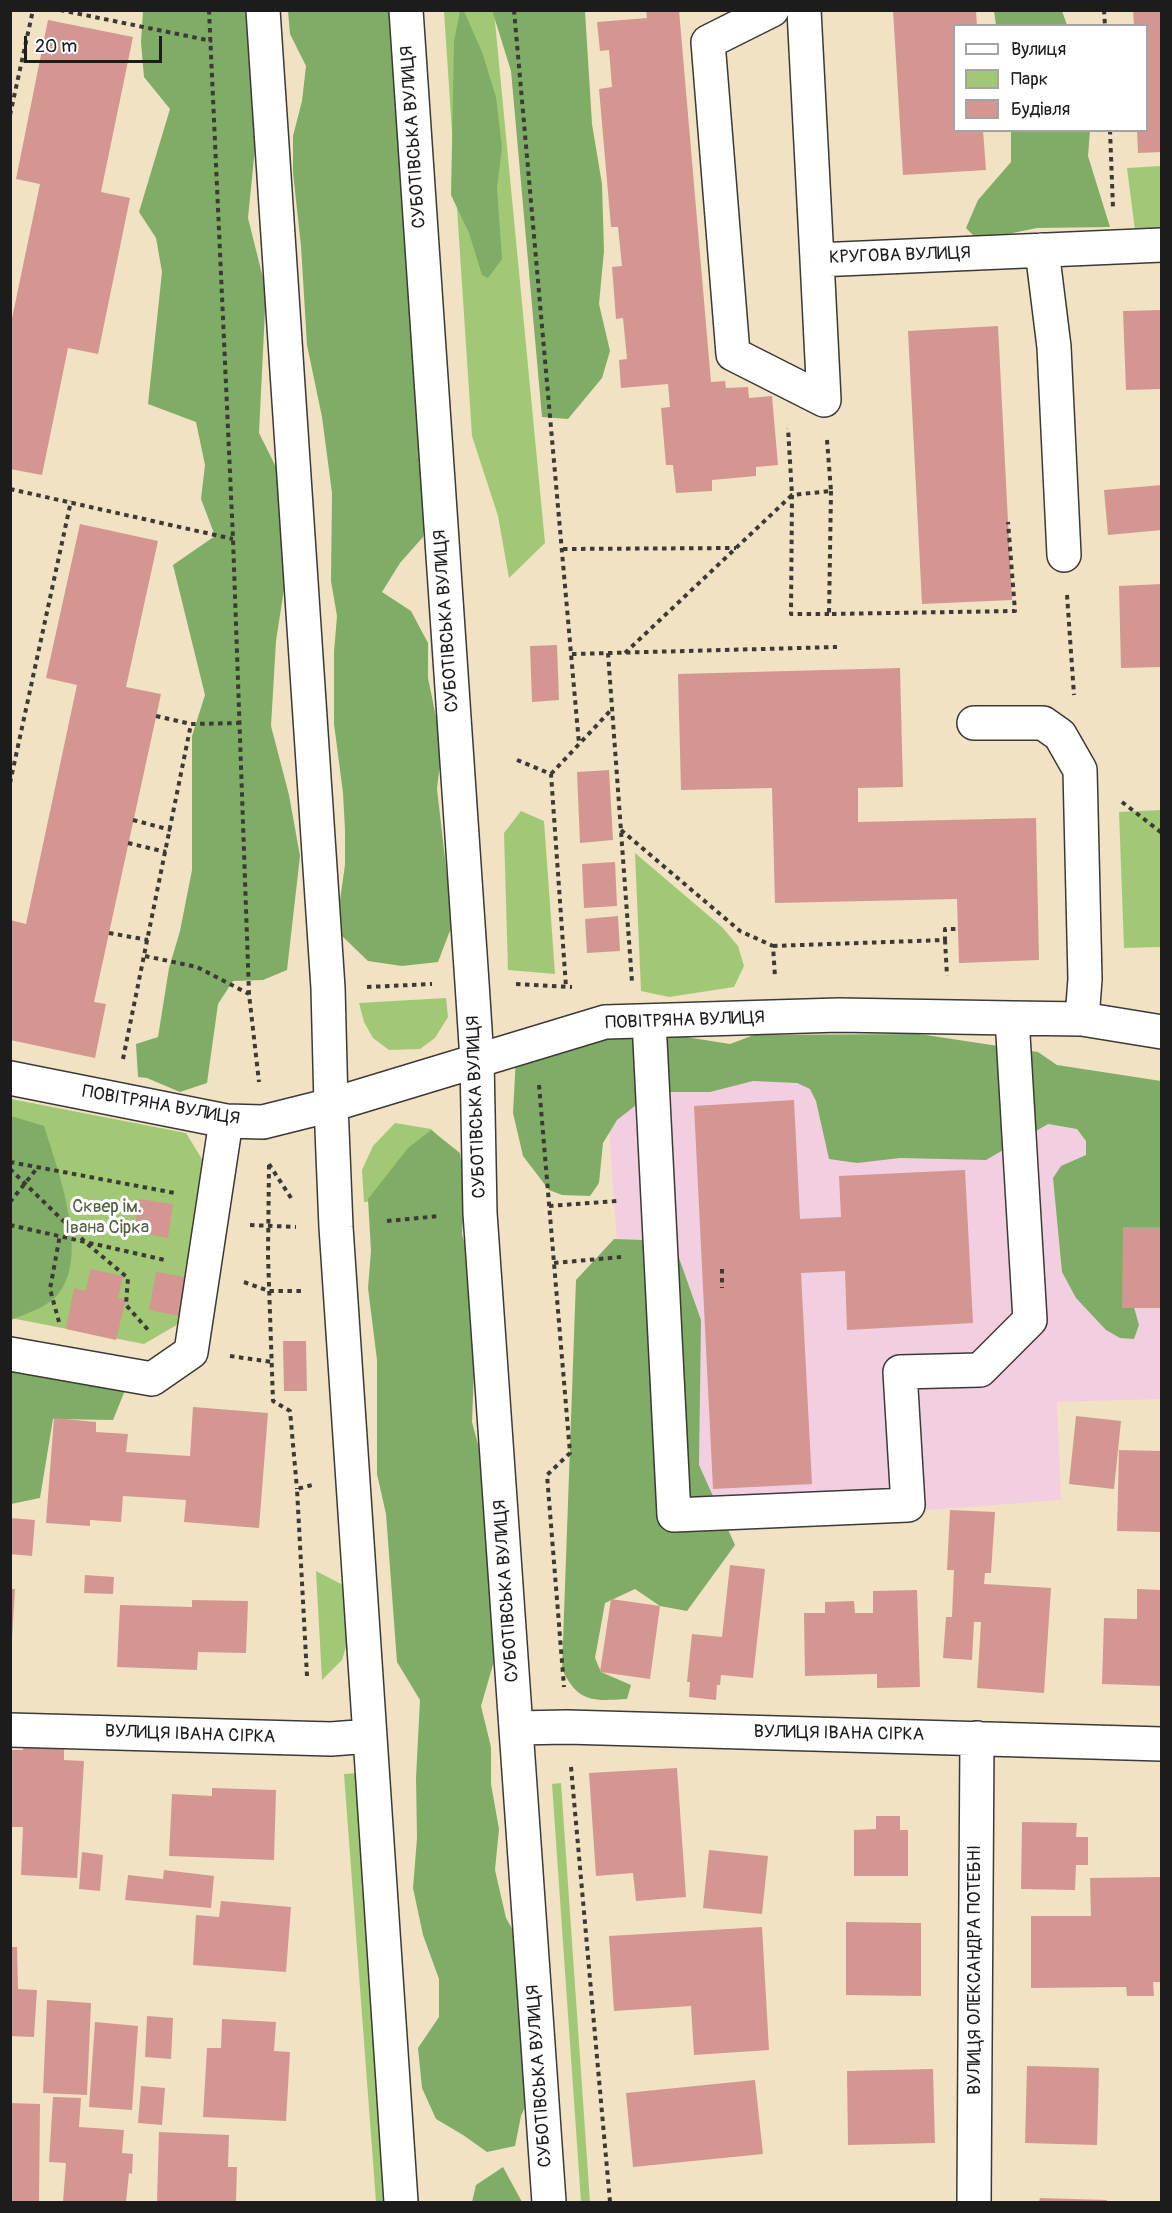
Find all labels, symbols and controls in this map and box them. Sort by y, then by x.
scale bar [27,24,165,62]
legend [953,24,1148,132]
text: 20 m [35,35,77,58]
text: Вулиця [1011,38,1066,61]
street label: СУБОТІВСЬКА ВУЛИЦЯ [397,45,431,229]
text: Парк [1011,68,1048,91]
text: Будівля [1011,98,1070,121]
street label: КРУГОВА ВУЛИЦЯ [829,243,971,269]
street label: СУБОТІВСЬКА ВУЛИЦЯ [430,529,464,713]
street label: ПОВІТРЯНА ВУЛИЦЯ [605,1007,765,1035]
street label: СУБОТІВСЬКА ВУЛИЦЯ [463,1015,491,1199]
street label: ПОВІТРЯНА ВУЛИЦЯ [81,1082,241,1130]
park label: Сквер ім. Івана Сірка [65,1196,149,1238]
street label: СУБОТІВСЬКА ВУЛИЦЯ [490,1499,524,1683]
street label: ВУЛИЦЯ ІВАНА СІРКА [104,1721,276,1749]
street label: ВУЛИЦЯ ІВАНА СІРКА [753,1722,925,1746]
street label: ВУЛИЦЯ ОЛЕКСАНДРА ПОТЕБНІ [964,1845,986,2095]
street label: СУБОТІВСЬКА ВУЛИЦЯ [523,1984,557,2168]

